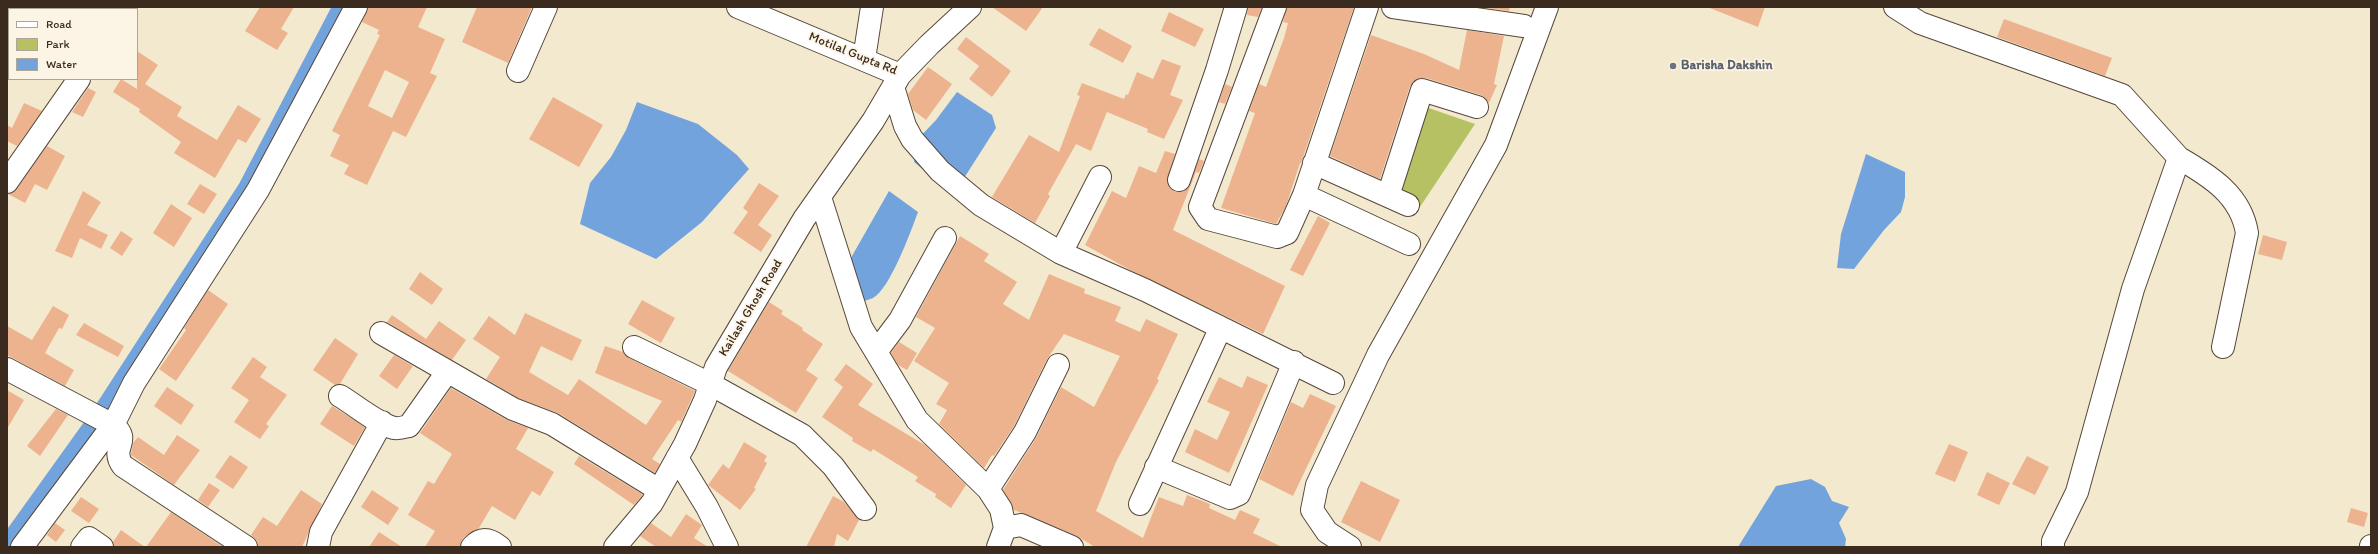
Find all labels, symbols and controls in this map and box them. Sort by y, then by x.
legend [8,8,138,80]
text: Road [46,17,72,31]
street label: Motilal Gupta Rd [806,29,900,79]
text: Park [46,37,70,51]
text: Water [46,57,77,71]
place label: Barisha Dakshin [1681,58,1773,74]
marker: Barisha Dakshin [1668,61,1678,71]
street label: Kailash Ghosh Road [716,257,786,359]

